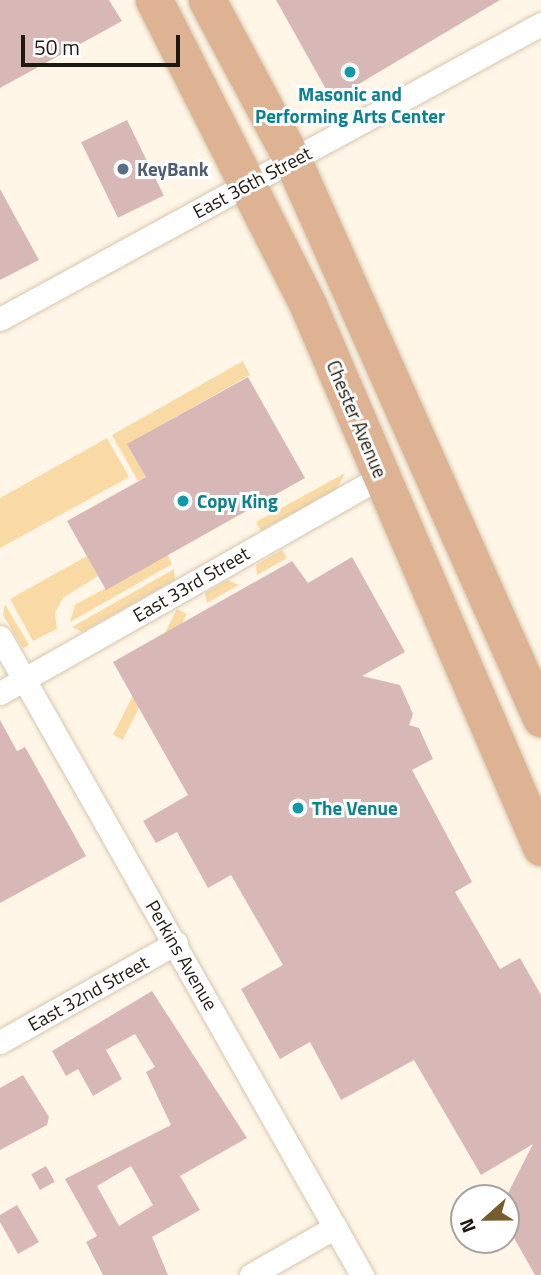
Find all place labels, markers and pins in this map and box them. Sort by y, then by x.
marker: Masonic and Performing Arts Center [342,64,358,80]
place label: Masonic and Performing Arts Center [255,83,445,127]
place label: KeyBank [137,158,209,180]
marker: KeyBank [115,161,131,177]
place label: Copy King [197,490,278,512]
marker: Copy King [175,493,191,509]
place label: The Venue [312,797,398,819]
marker: The Venue [290,800,306,816]

